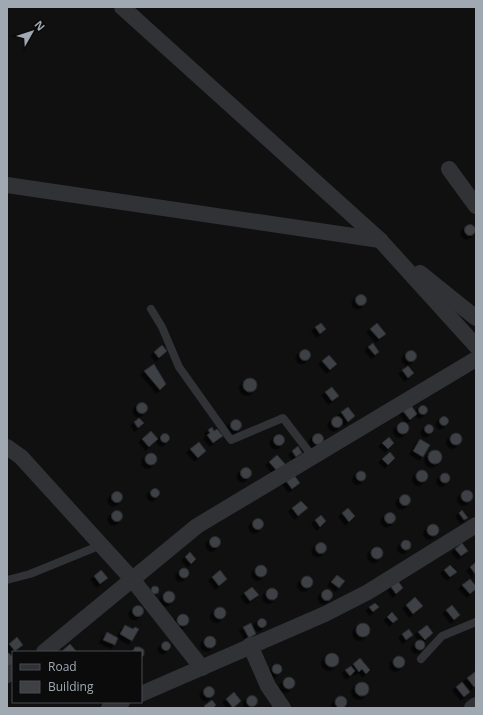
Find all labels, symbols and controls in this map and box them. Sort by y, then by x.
north arrow [12,12,52,52]
text: N [32,17,49,34]
legend [12,651,142,703]
text: Road [48,658,77,675]
text: Building [48,678,94,695]

